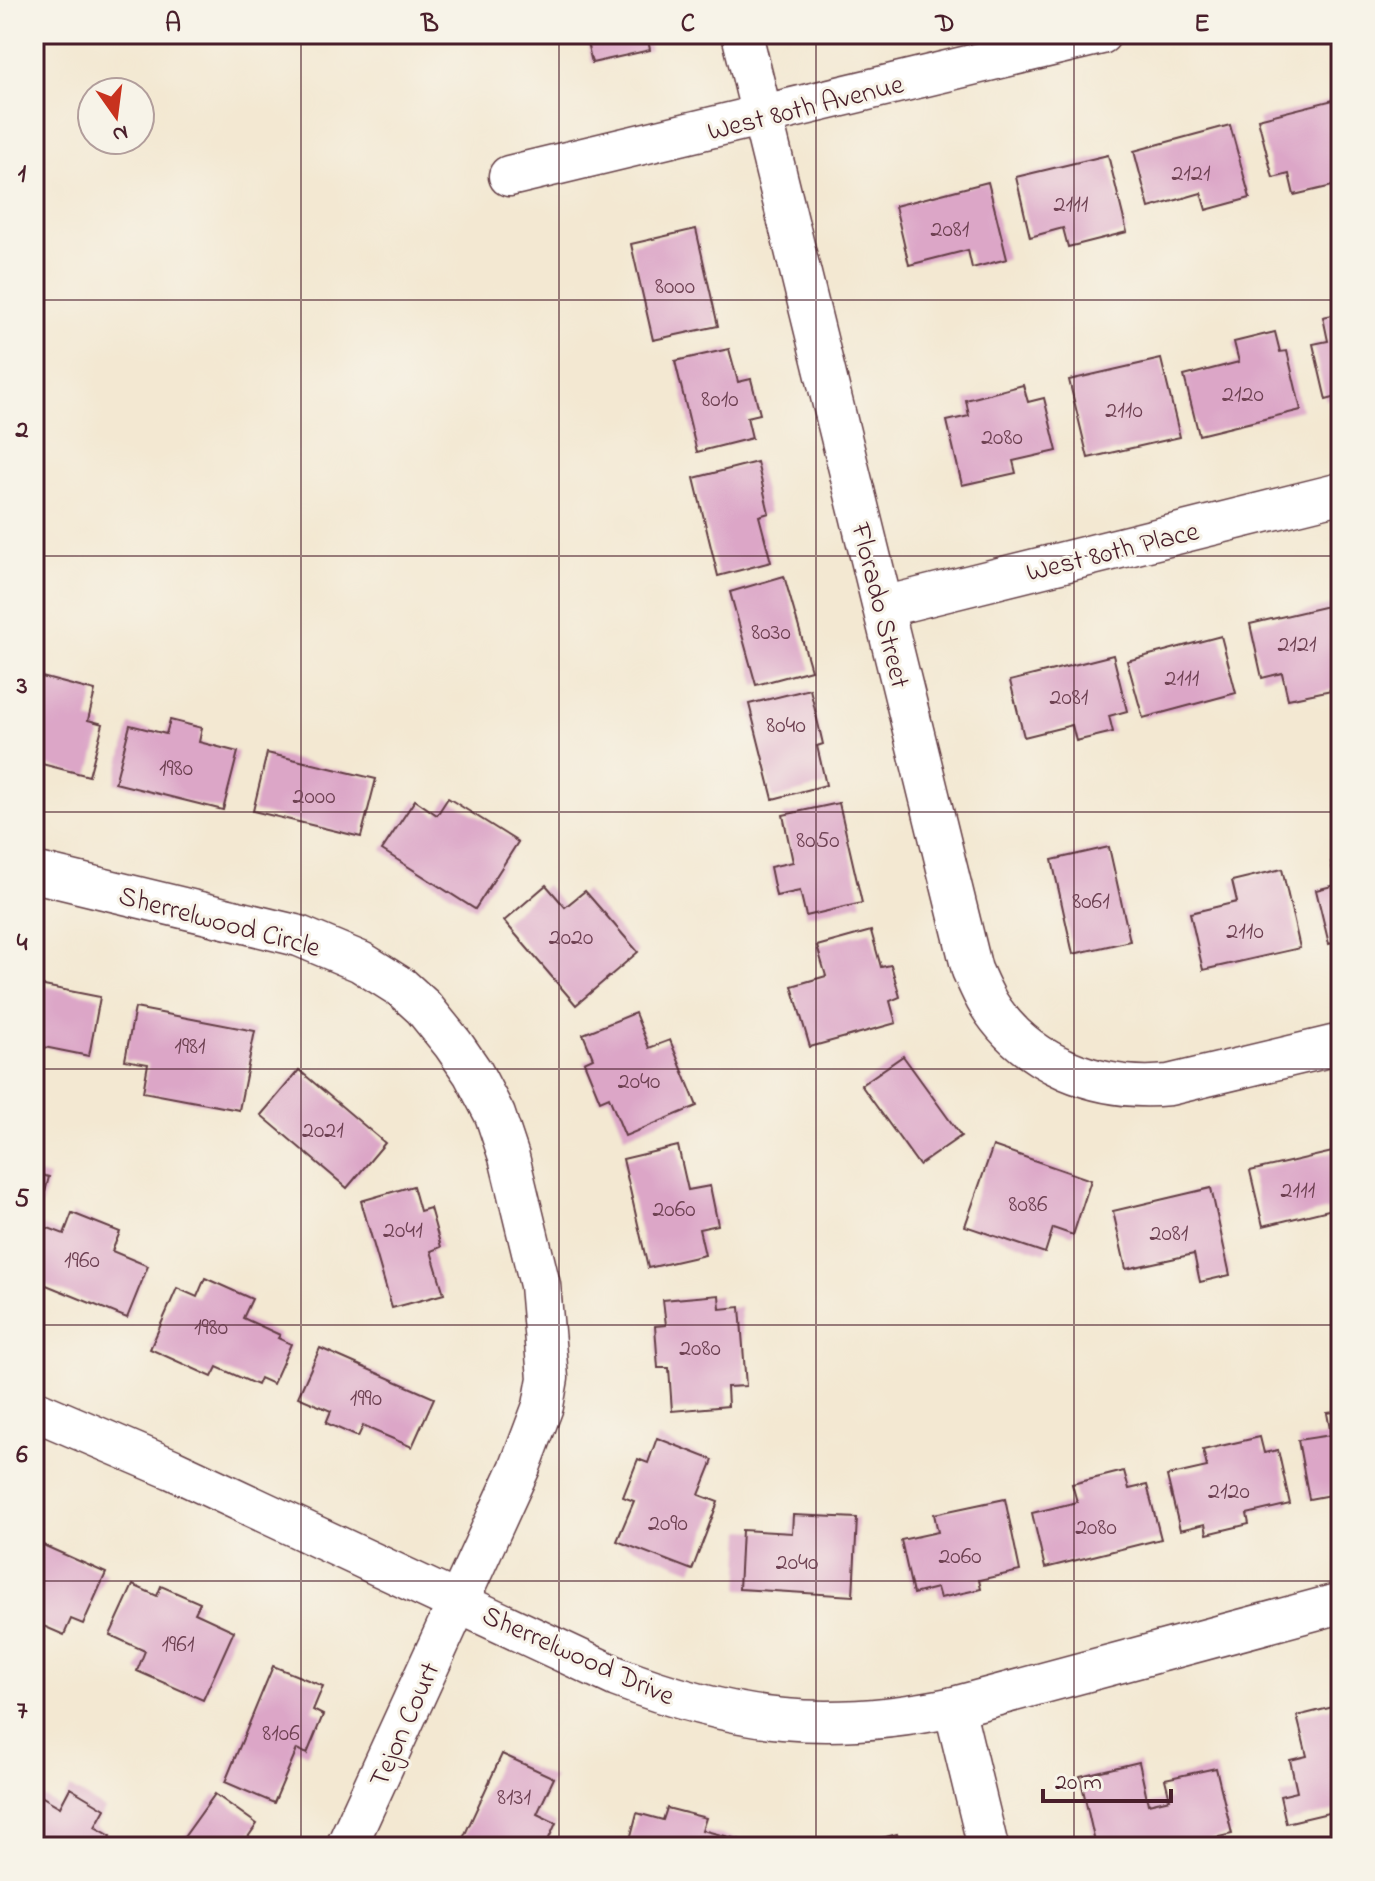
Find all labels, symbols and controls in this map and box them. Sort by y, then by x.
text: A [165,6,181,44]
text: B [420,6,439,44]
text: C [681,6,695,44]
text: D [934,6,955,44]
text: E [1194,6,1210,44]
street label: West 80th Avenue [703,65,909,154]
north arrow [76,76,156,156]
text: N [109,115,131,150]
text: 1 [18,156,27,194]
house number: 2121 [1171,157,1211,192]
house number: 2111 [1054,188,1089,223]
house number: 2081 [931,213,970,248]
house number: 8000 [655,270,695,305]
house number: 2120 [1222,378,1264,413]
house number: 8010 [701,383,739,418]
house number: 2110 [1105,394,1143,429]
text: 2 [15,412,29,450]
house number: 2080 [981,421,1023,456]
street label: West 80th Place [1022,512,1204,595]
street label: Florado Street [838,518,919,693]
house number: 8030 [751,616,791,651]
house number: 2121 [1277,628,1317,663]
house number: 2111 [1165,662,1200,697]
text: 3 [16,668,28,706]
house number: 2081 [1050,681,1089,716]
house number: 8040 [766,709,806,744]
house number: 1980 [159,752,193,787]
house number: 2000 [292,780,336,815]
house number: 8050 [796,824,840,859]
street label: Sherrelwood Circle [114,877,325,970]
house number: 8061 [1072,885,1110,920]
house number: 2110 [1226,915,1264,950]
house number: 2020 [549,921,593,956]
text: 4 [17,925,28,963]
house number: 1981 [174,1030,206,1065]
house number: 2040 [618,1065,660,1100]
house number: 2021 [302,1114,344,1149]
house number: 2111 [1281,1174,1316,1209]
text: 5 [15,1181,30,1219]
house number: 8086 [1009,1188,1048,1223]
house number: 2060 [652,1193,696,1228]
house number: 2041 [383,1214,423,1249]
house number: 2081 [1150,1217,1189,1252]
house number: 1960 [64,1244,100,1279]
house number: 1980 [194,1311,228,1346]
house number: 2080 [679,1332,721,1367]
house number: 1990 [350,1382,382,1417]
text: 6 [16,1437,28,1475]
house number: 2120 [1208,1475,1250,1510]
house number: 2090 [648,1507,688,1542]
house number: 2080 [1075,1511,1117,1546]
house number: 2060 [938,1540,982,1575]
house number: 2040 [776,1546,818,1581]
street label: Sherrelwood Drive [475,1596,681,1718]
house number: 1961 [161,1628,195,1663]
street label: Tejon Court [360,1656,452,1795]
text: 7 [17,1693,28,1731]
house number: 8106 [262,1717,300,1752]
scale bar [1043,1753,1171,1803]
text: 20 m [1055,1766,1102,1801]
house number: 8131 [497,1781,531,1816]

